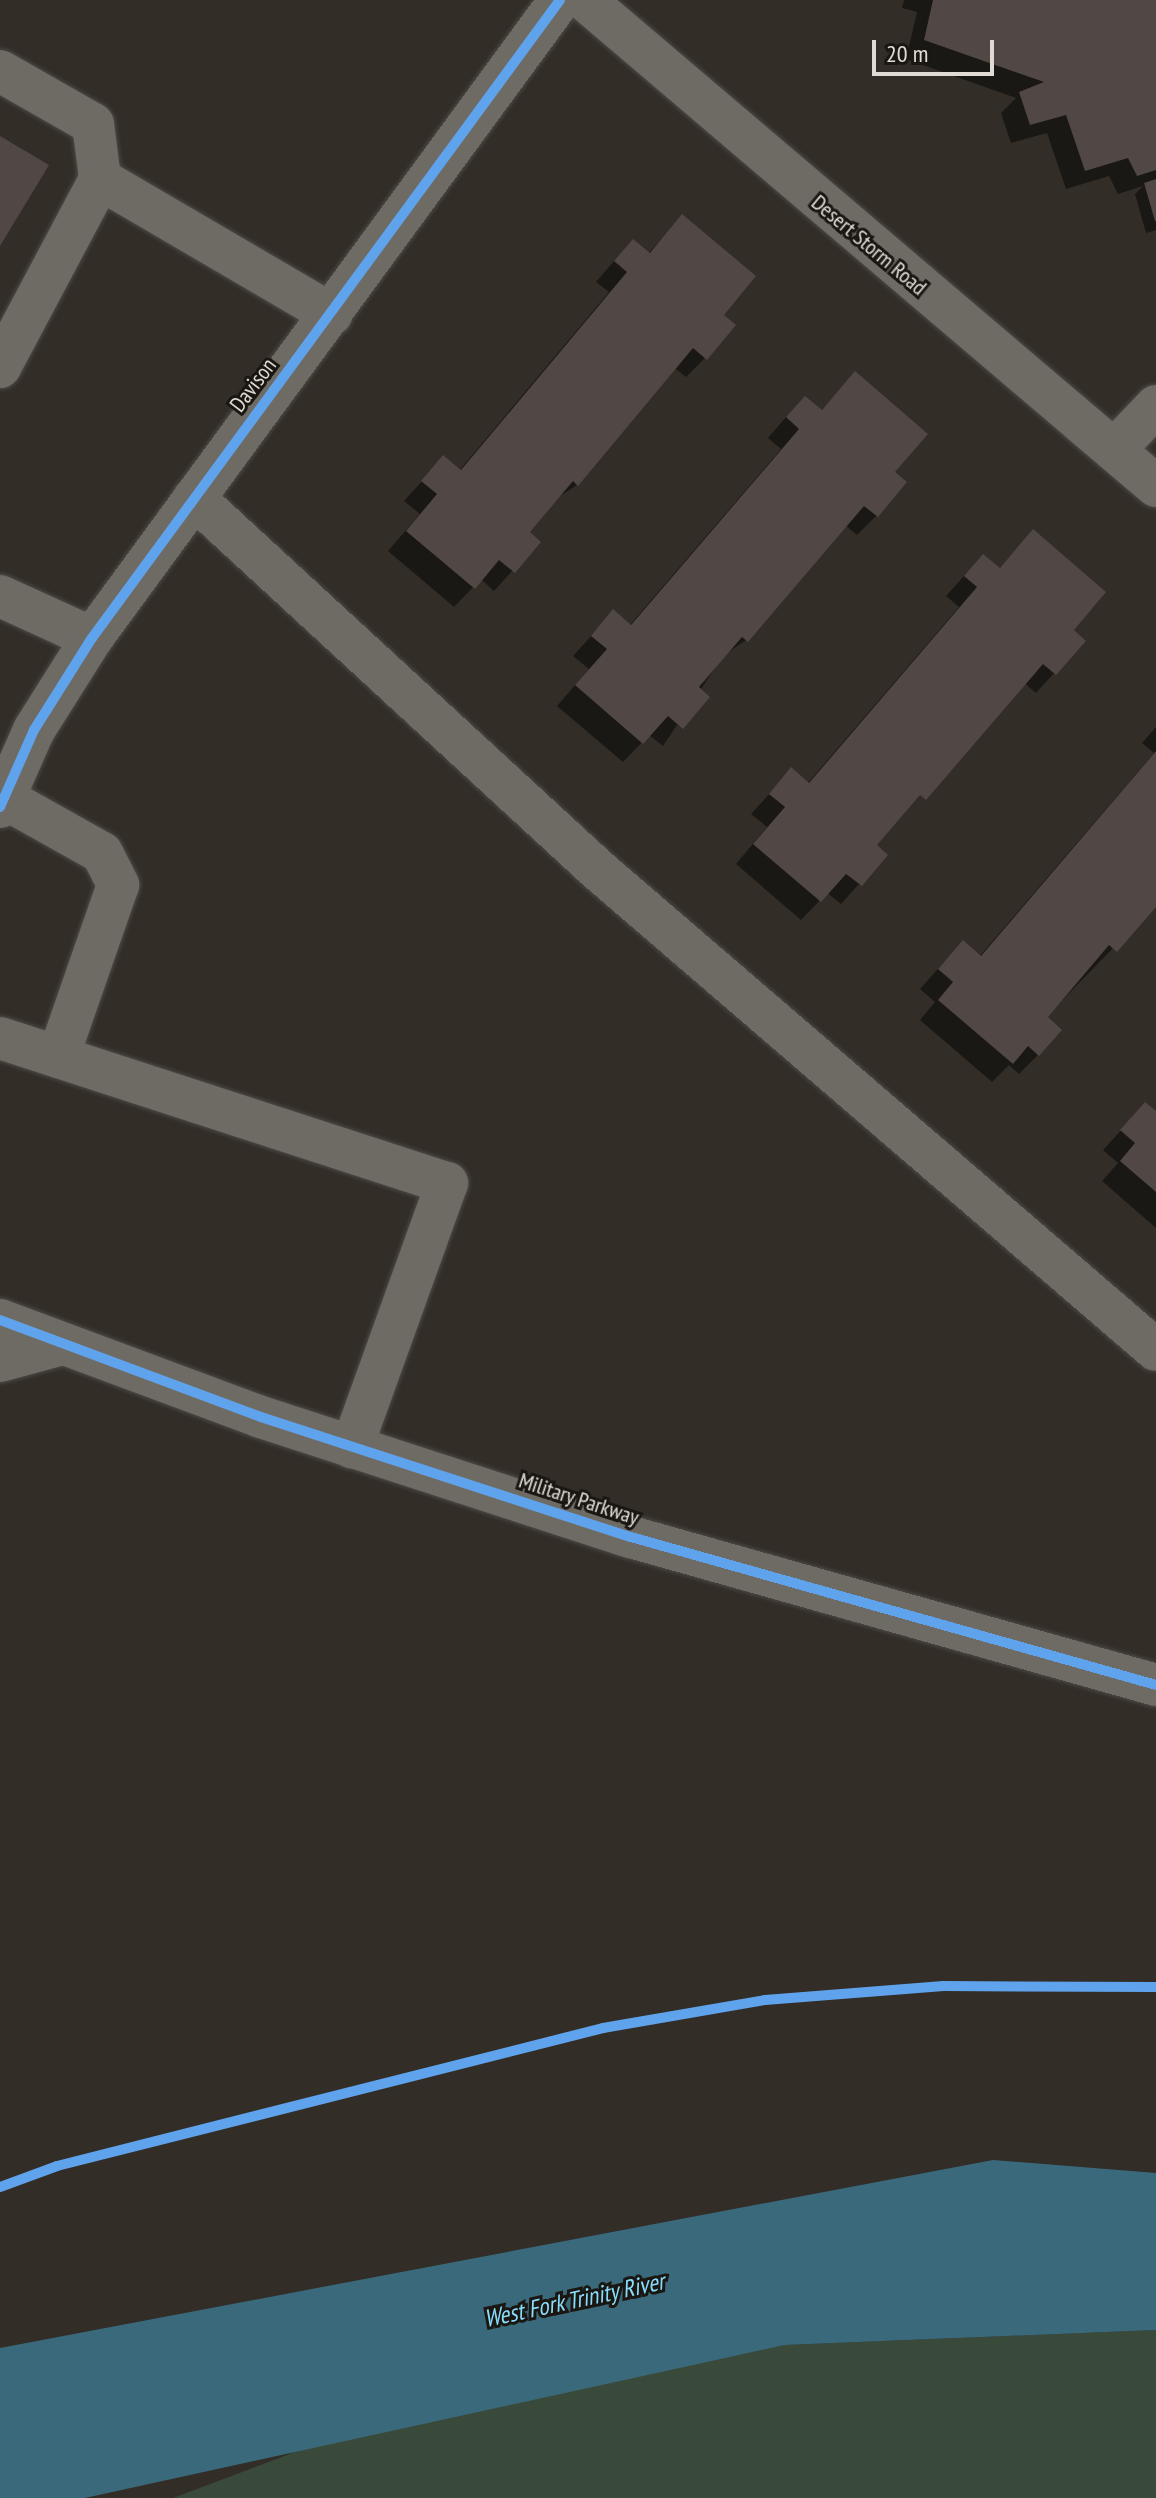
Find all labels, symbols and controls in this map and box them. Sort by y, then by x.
scale bar [876,24,998,74]
text: 20 m [886,38,928,69]
street label: Desert Storm Road [806,189,932,301]
street label: Davison [224,353,282,417]
street label: Military Parkway [515,1467,643,1531]
water label: West Fork Trinity River [480,2267,668,2333]

